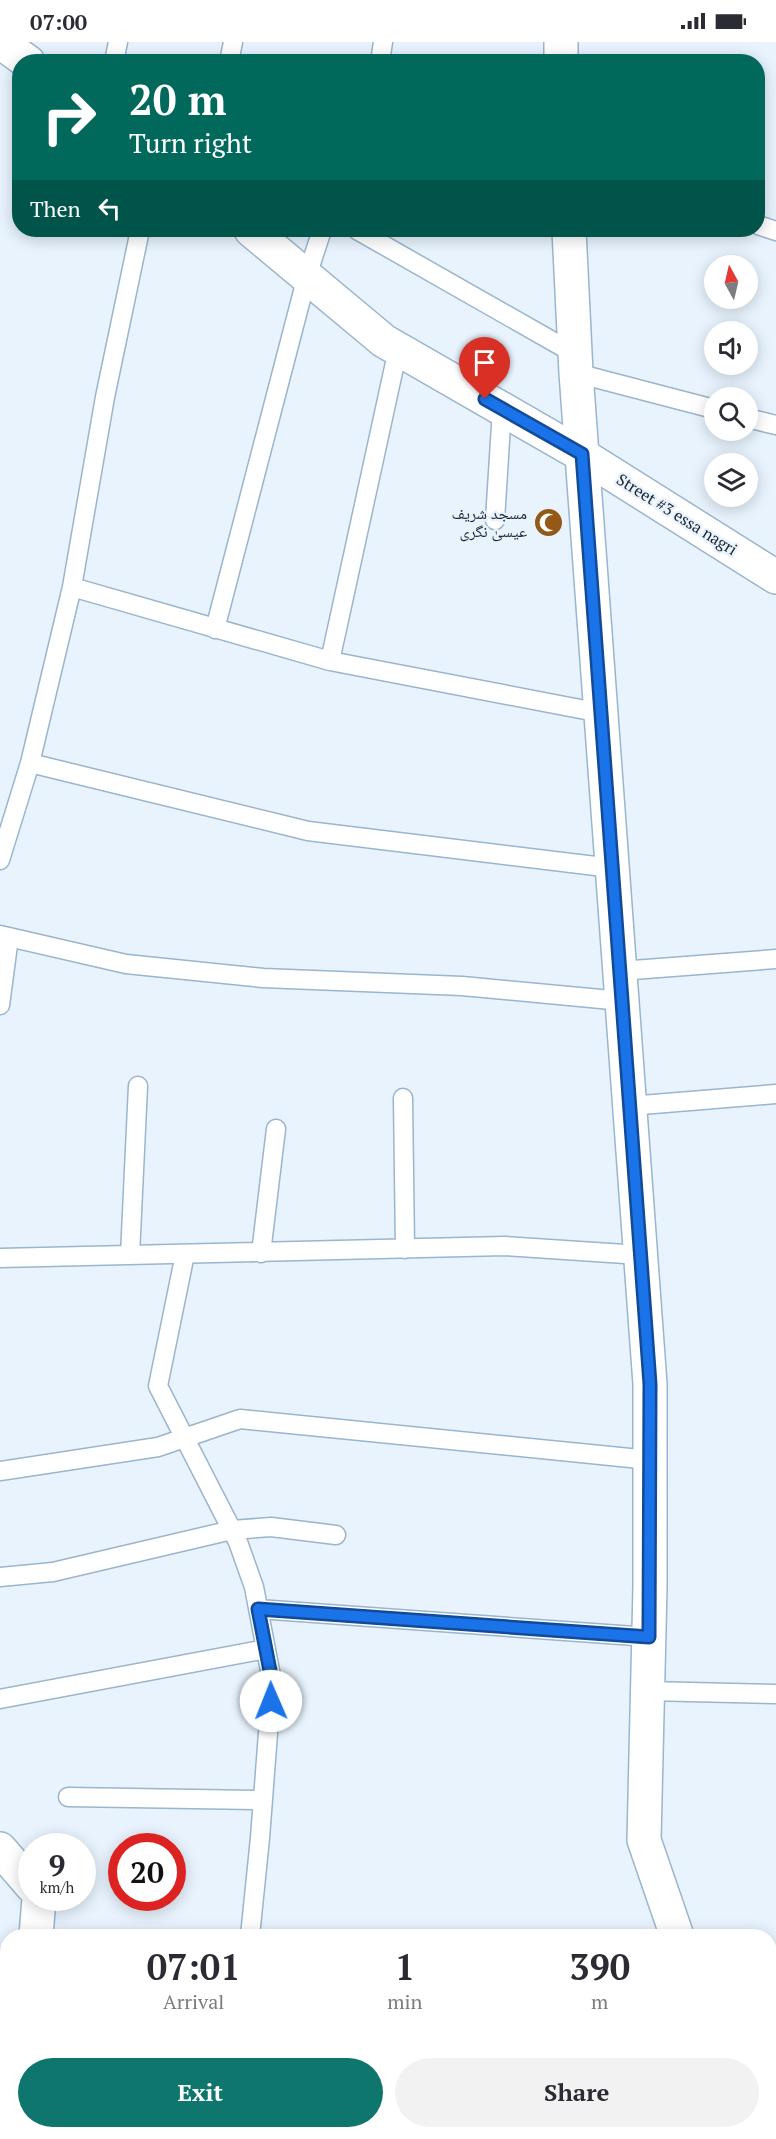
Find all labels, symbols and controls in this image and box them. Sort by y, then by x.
text: 07:00 [30,7,87,36]
text: 20 m [129,71,227,127]
icon: right [30,78,108,156]
text: Turn right [129,125,252,161]
icon: left [93,192,126,225]
text: Then [30,194,81,223]
north arrow [704,255,758,309]
map controls [704,255,758,507]
button: sound [704,321,758,375]
pin [459,337,510,399]
icon: arrive [468,346,501,379]
button: search [704,387,758,441]
button: layers [704,453,758,507]
street label: Street #3 essa nagri [613,468,742,560]
place label: مسجد شریف عیسیٰ نگری [451,502,527,542]
mosque icon: مسجد شریف عیسیٰ نگری [532,506,564,538]
position arrow [239,1669,303,1733]
speed limit sign: 20 [108,1833,186,1911]
text: 9 [49,1845,65,1885]
text: km/h [40,1877,74,1897]
text: 07:01 [147,1943,240,1990]
text: 1 [395,1943,415,1990]
text: 390 [569,1943,630,1990]
text: Arrival [163,1988,224,2015]
text: min [387,1988,422,2015]
text: m [591,1988,608,2015]
button: Exit [18,2058,383,2127]
button: Share [395,2058,759,2127]

